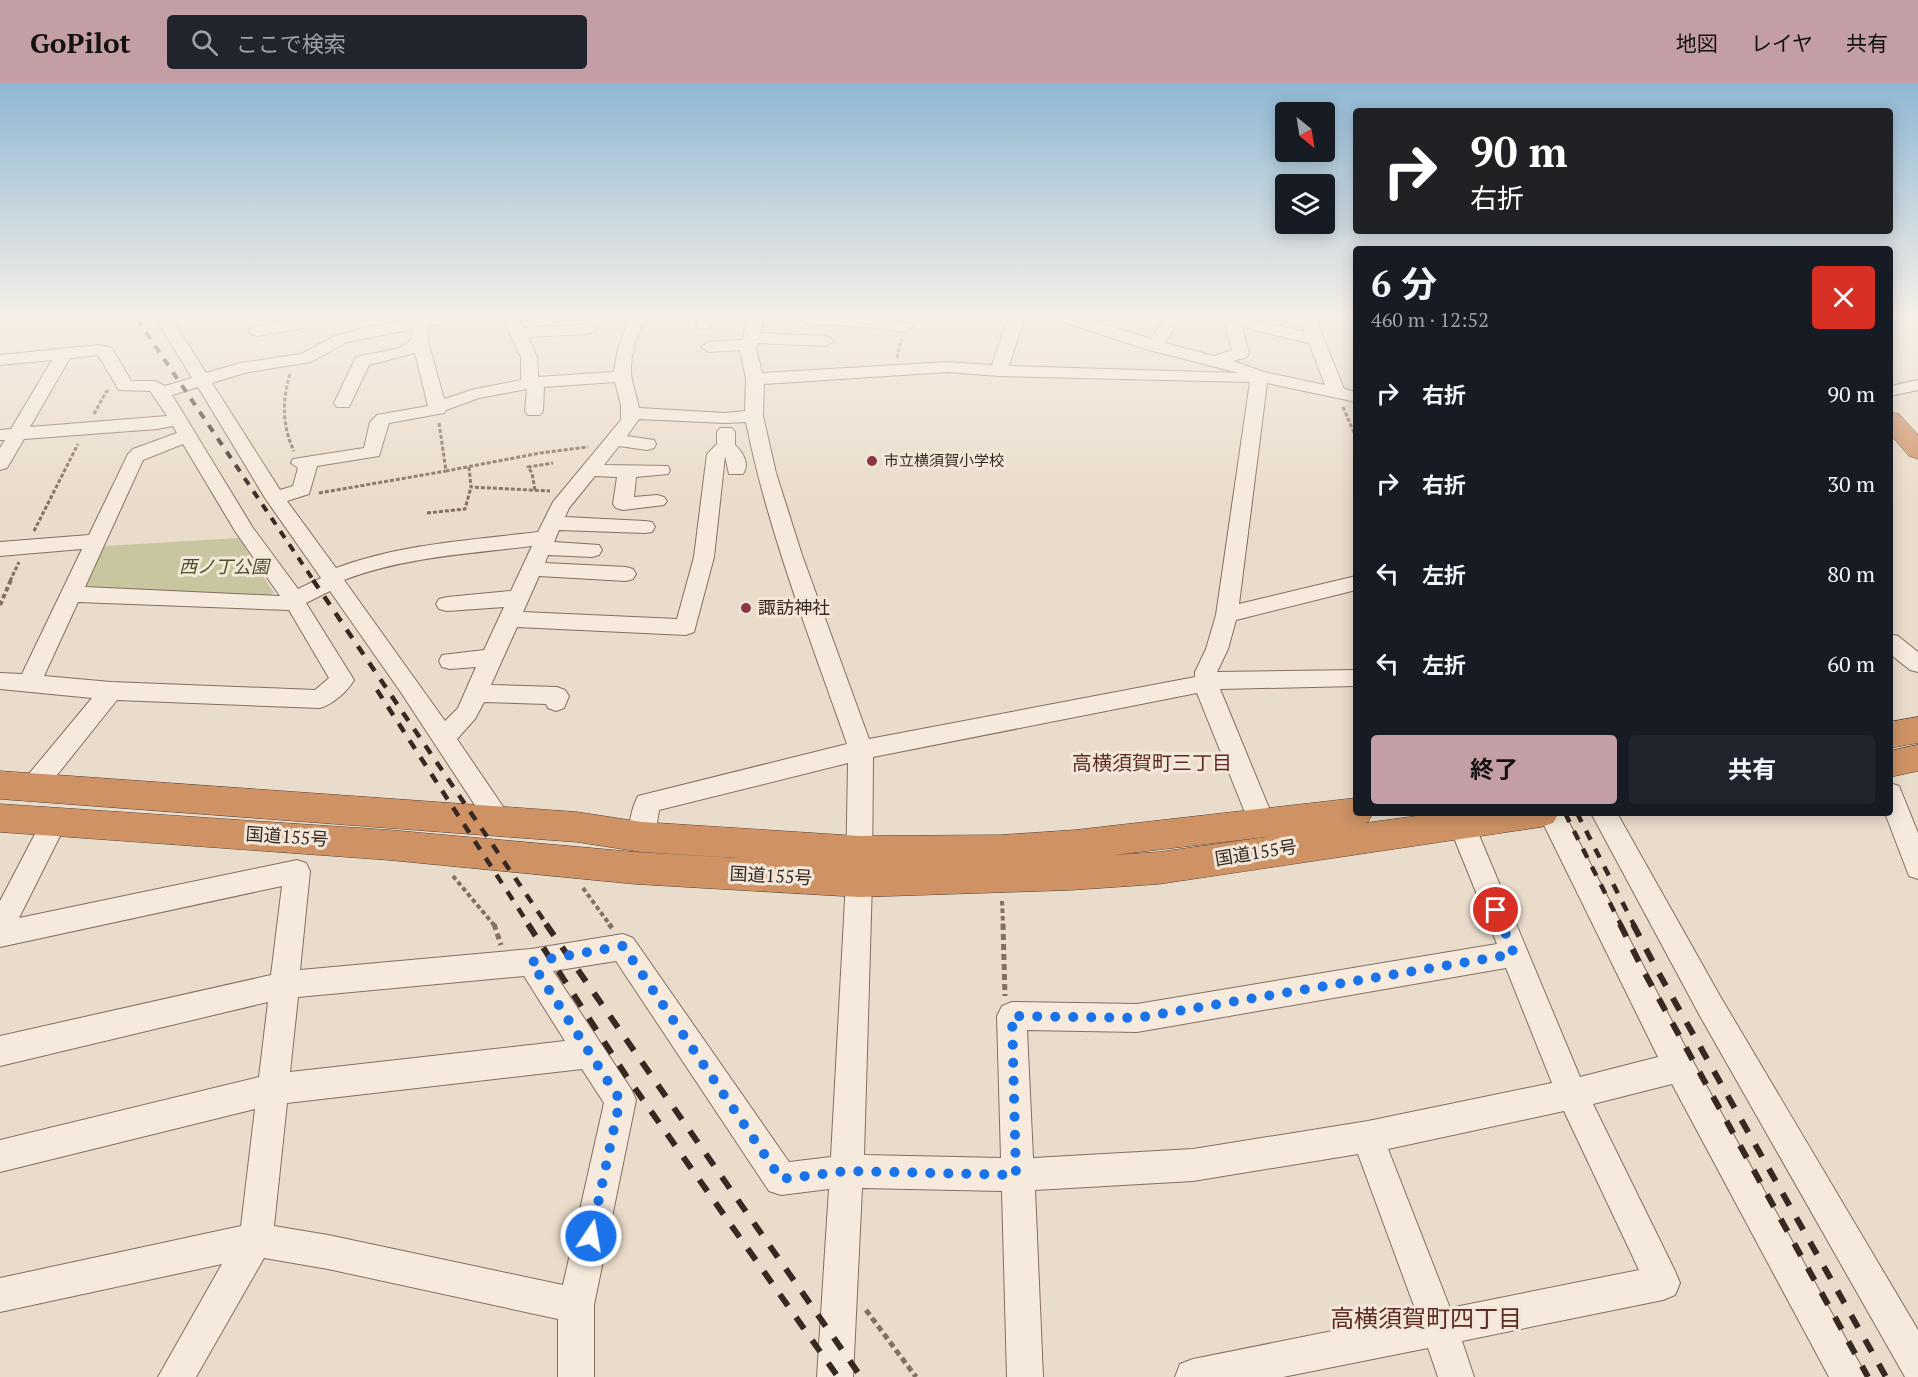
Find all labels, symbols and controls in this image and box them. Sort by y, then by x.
search box [167,15,587,69]
text: GoPilot [30,24,131,61]
icon: search [188,26,221,59]
text: ここで検索 [236,29,346,58]
text: 地図 [1676,29,1718,57]
text: レイヤ [1751,29,1813,57]
text: 共有 [1846,29,1888,57]
north arrow [1275,102,1335,162]
map controls [1275,102,1335,234]
text: 90 m [1470,123,1568,179]
icon: right [1371,132,1449,210]
button: layers [1275,174,1335,234]
text: 右折 [1470,180,1524,216]
text: 6 分 [1371,260,1437,307]
button: close [1812,266,1875,329]
text: 460 m · 12:52 [1371,306,1489,333]
icon: right [1371,377,1404,410]
text: 90 m [1827,379,1875,408]
text: 右折 [1422,380,1466,409]
place label: 市立横須賀小学校 [884,450,1004,470]
marker: 市立横須賀小学校 [865,454,879,468]
icon: right [1371,467,1404,500]
text: 30 m [1827,469,1875,498]
text: 右折 [1422,470,1466,499]
park label: 西ノ丁公園 [179,554,272,578]
icon: left [1371,557,1404,590]
text: 80 m [1827,559,1875,588]
text: 左折 [1422,560,1466,589]
place label: 諏訪神社 [758,595,830,619]
marker: 諏訪神社 [739,601,753,615]
icon: left [1371,647,1404,680]
text: 60 m [1827,649,1875,678]
text: 左折 [1422,650,1466,679]
button: 終了 [1371,735,1617,804]
button: 共有 [1629,735,1875,804]
district label: 高横須賀町三丁目 [1072,749,1232,776]
street label: 国道155号 [245,821,329,851]
street label: 国道155号 [1213,834,1299,870]
street label: 国道155号 [729,861,813,889]
pin [1470,884,1521,935]
icon: arrive [1479,893,1512,926]
position arrow [559,1204,623,1268]
district label: 高横須賀町四丁目 [1330,1302,1522,1334]

